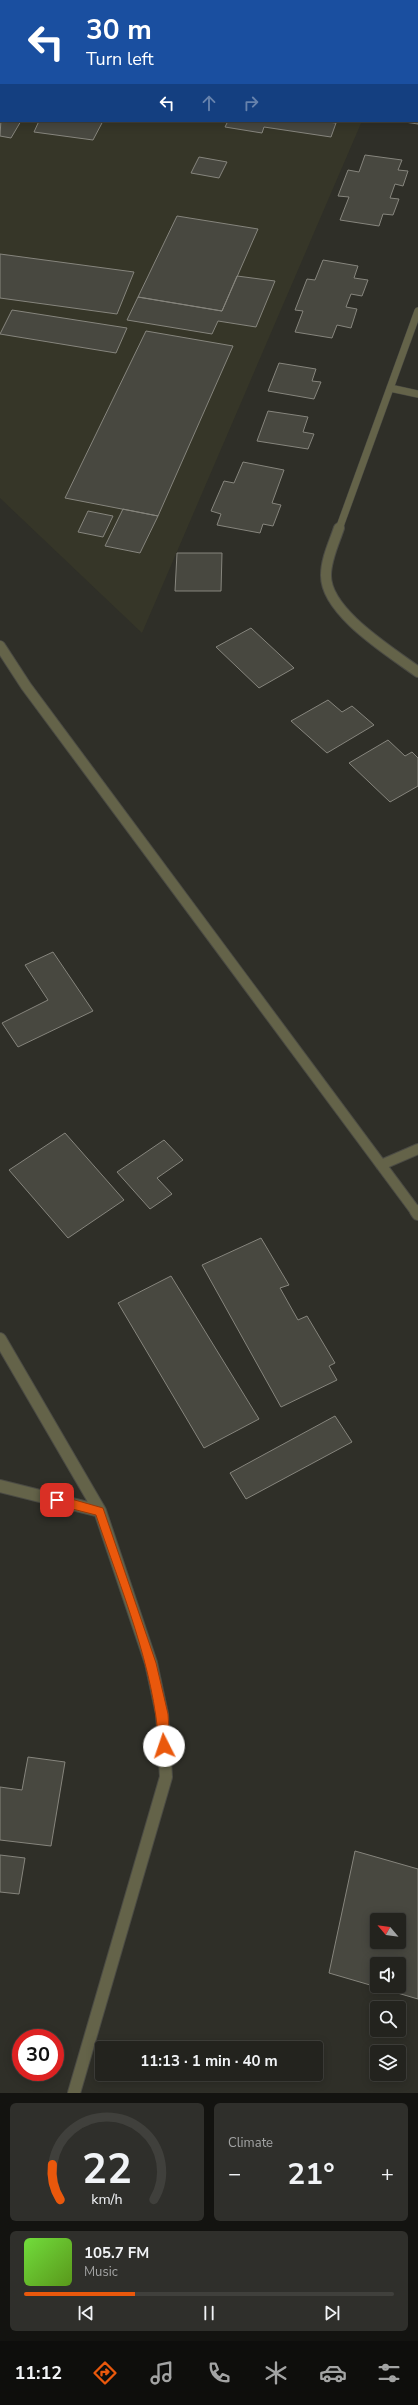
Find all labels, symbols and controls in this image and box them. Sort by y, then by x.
text: 30 m [86,11,152,49]
icon: left [20,16,72,68]
text: Turn left [86,47,154,71]
icon: left [156,92,178,114]
icon: ahead [198,92,220,114]
icon: right [240,92,262,114]
pin [40,1483,74,1517]
icon: arrive [46,1489,68,1511]
position arrow [143,1725,185,1767]
north arrow [370,1913,406,1949]
map controls [370,1913,406,2081]
button: sound [370,1957,406,1993]
button: search [370,2001,406,2037]
speed limit sign: 30 [12,2029,64,2081]
button: layers [370,2045,406,2081]
text: 11:13 · 1 min · 40 m [140,2051,278,2071]
text: Climate [228,2134,273,2152]
text: 22 [82,2141,132,2198]
text: 21° [287,2154,335,2195]
text: − [228,2159,241,2189]
text: + [381,2159,394,2189]
text: km/h [91,2190,123,2209]
text: 105.7 FM [84,2243,149,2263]
text: Music [84,2263,118,2281]
icon: previous [75,2302,97,2324]
icon: pause [198,2302,220,2324]
icon: next [321,2302,343,2324]
icon: directions [91,2359,119,2387]
icon: music [148,2359,176,2387]
icon: phone [205,2359,233,2387]
icon: climate [262,2359,290,2387]
icon: car [319,2359,347,2387]
icon: filters [375,2359,403,2387]
text: 11:12 [14,2361,62,2385]

